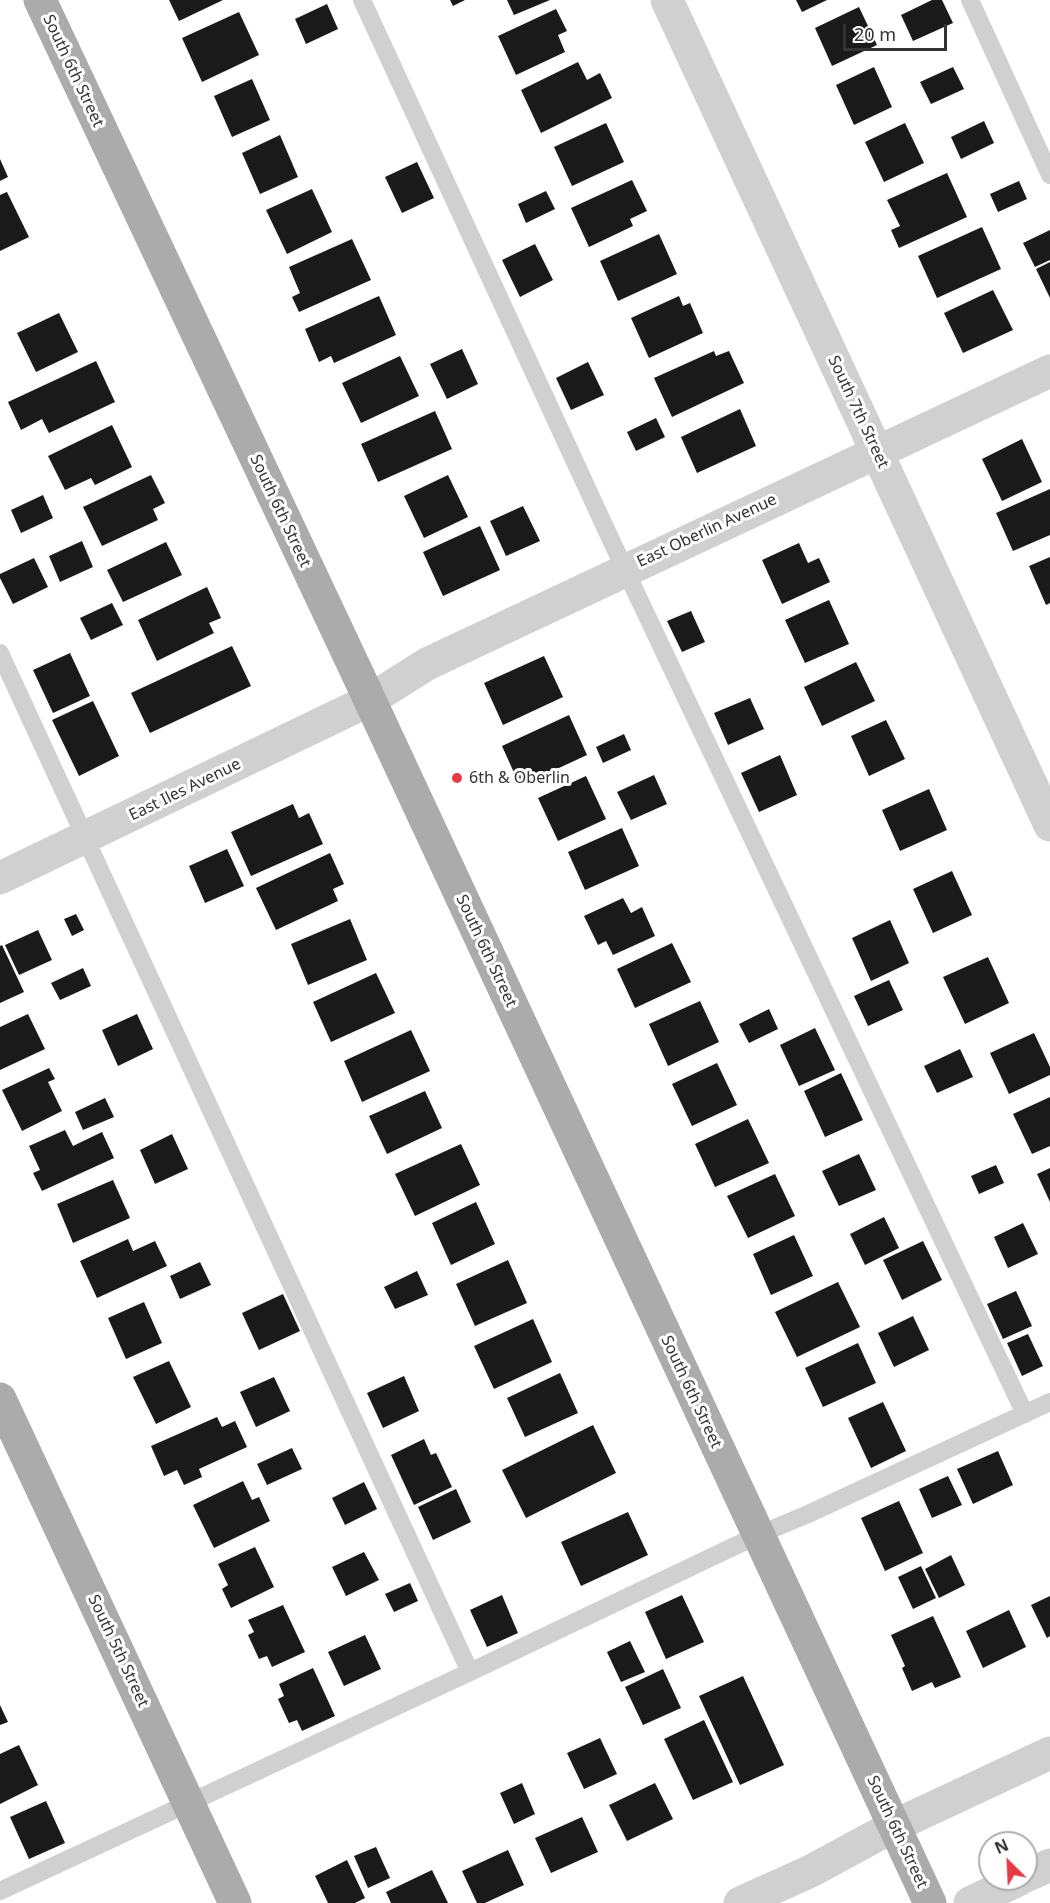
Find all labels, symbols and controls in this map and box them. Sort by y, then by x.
street label: South 6th Street [39,12,107,130]
scale bar [846,12,950,50]
text: 20 m [854,22,896,46]
street label: South 7th Street [824,353,892,471]
street label: South 6th Street [246,452,314,570]
street label: East Oberlin Avenue [634,490,780,572]
street label: East Iles Avenue [126,755,244,825]
place label: 6th & Oberlin [469,768,570,788]
marker: 6th & Oberlin [450,771,464,785]
street label: South 6th Street [452,892,520,1010]
street label: South 6th Street [657,1333,725,1451]
street label: South 5th Street [84,1592,152,1710]
street label: South 6th Street [863,1773,931,1891]
north arrow [978,1831,1038,1891]
text: N [991,1834,1012,1859]

